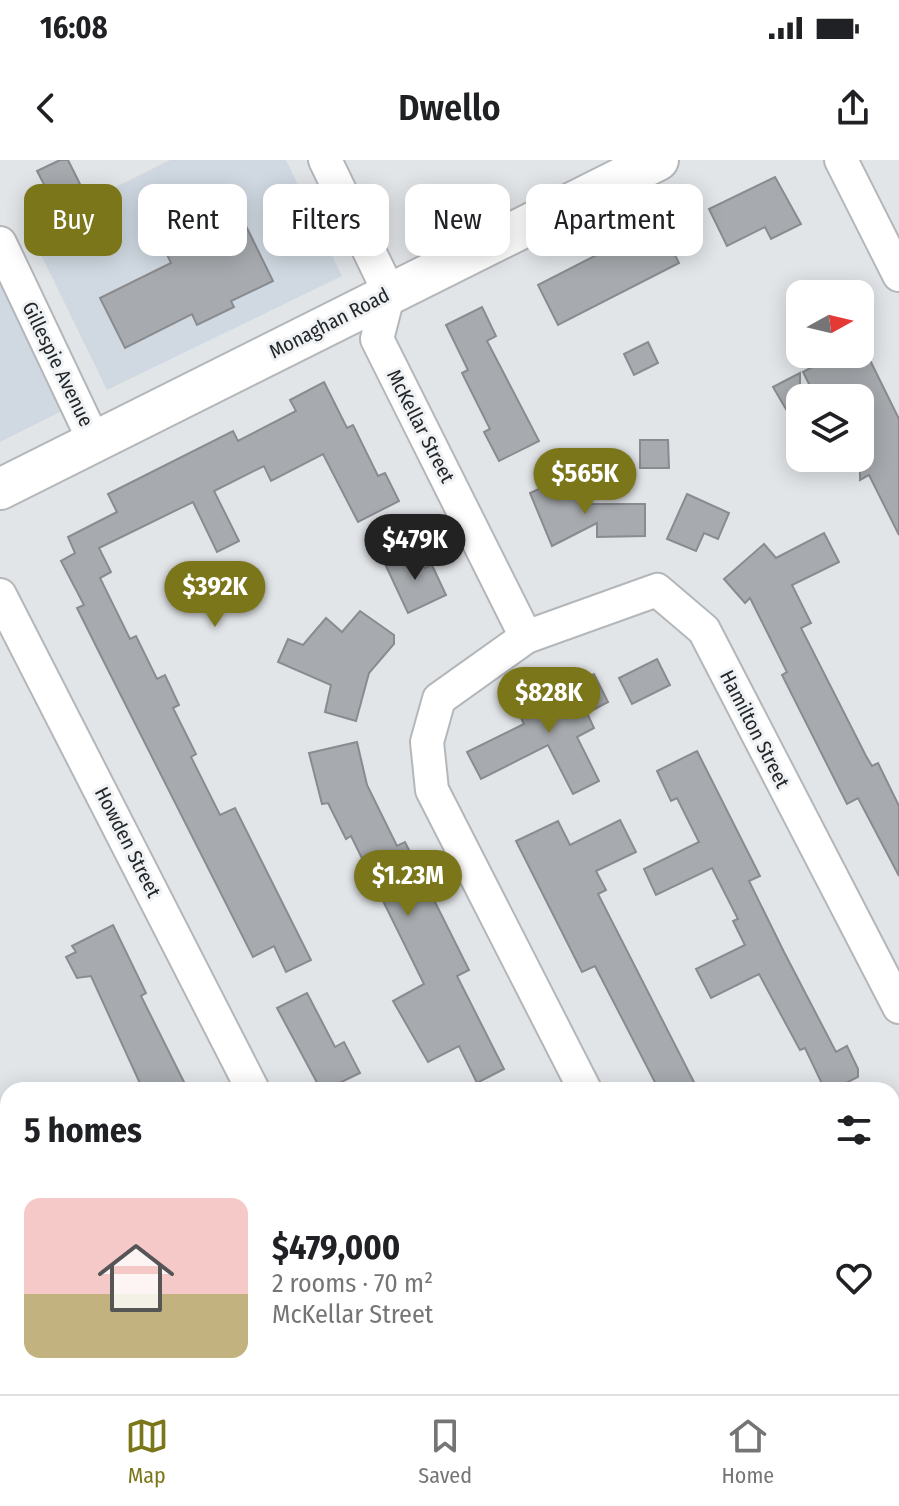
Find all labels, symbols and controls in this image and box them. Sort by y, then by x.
text: 16:08 [40,10,107,46]
icon: back [24,86,68,130]
text: Dwello [398,86,501,130]
icon: share [831,86,875,130]
chip: Buy [24,184,122,256]
chip: Rent [138,184,247,256]
chip: Filters [263,184,389,256]
chip: New [405,184,510,256]
chip: Apartment [526,184,703,256]
north arrow [786,280,874,368]
map controls [786,280,874,472]
street label: Monaghan Road [265,282,393,364]
street label: Gillespie Avenue [17,298,99,430]
street label: McKellar Street [382,365,460,487]
button: layers [786,384,874,472]
pin: $565K [529,448,641,516]
text: $565K [551,458,619,489]
pin: $479K [359,514,471,582]
text: $479K [382,524,448,555]
pin: $392K [159,561,271,629]
text: $392K [182,571,248,602]
street label: Hamilton Street [715,666,795,792]
pin: $828K [493,667,605,735]
text: $828K [515,677,583,708]
street label: Howden Street [90,783,166,902]
pin: $1.23M [343,850,473,918]
text: $1.23M [372,860,444,891]
icon: filters [832,1108,876,1152]
text: 5 homes [24,1110,142,1151]
text: $479,000 [272,1227,400,1268]
icon: home [88,1230,184,1326]
icon: heart [832,1256,876,1300]
text: 2 rooms · 70 m² [272,1268,433,1299]
text: McKellar Street [272,1299,433,1330]
tab: Map [125,1414,169,1489]
tab: Saved [418,1414,472,1489]
tab: Home [722,1414,774,1489]

